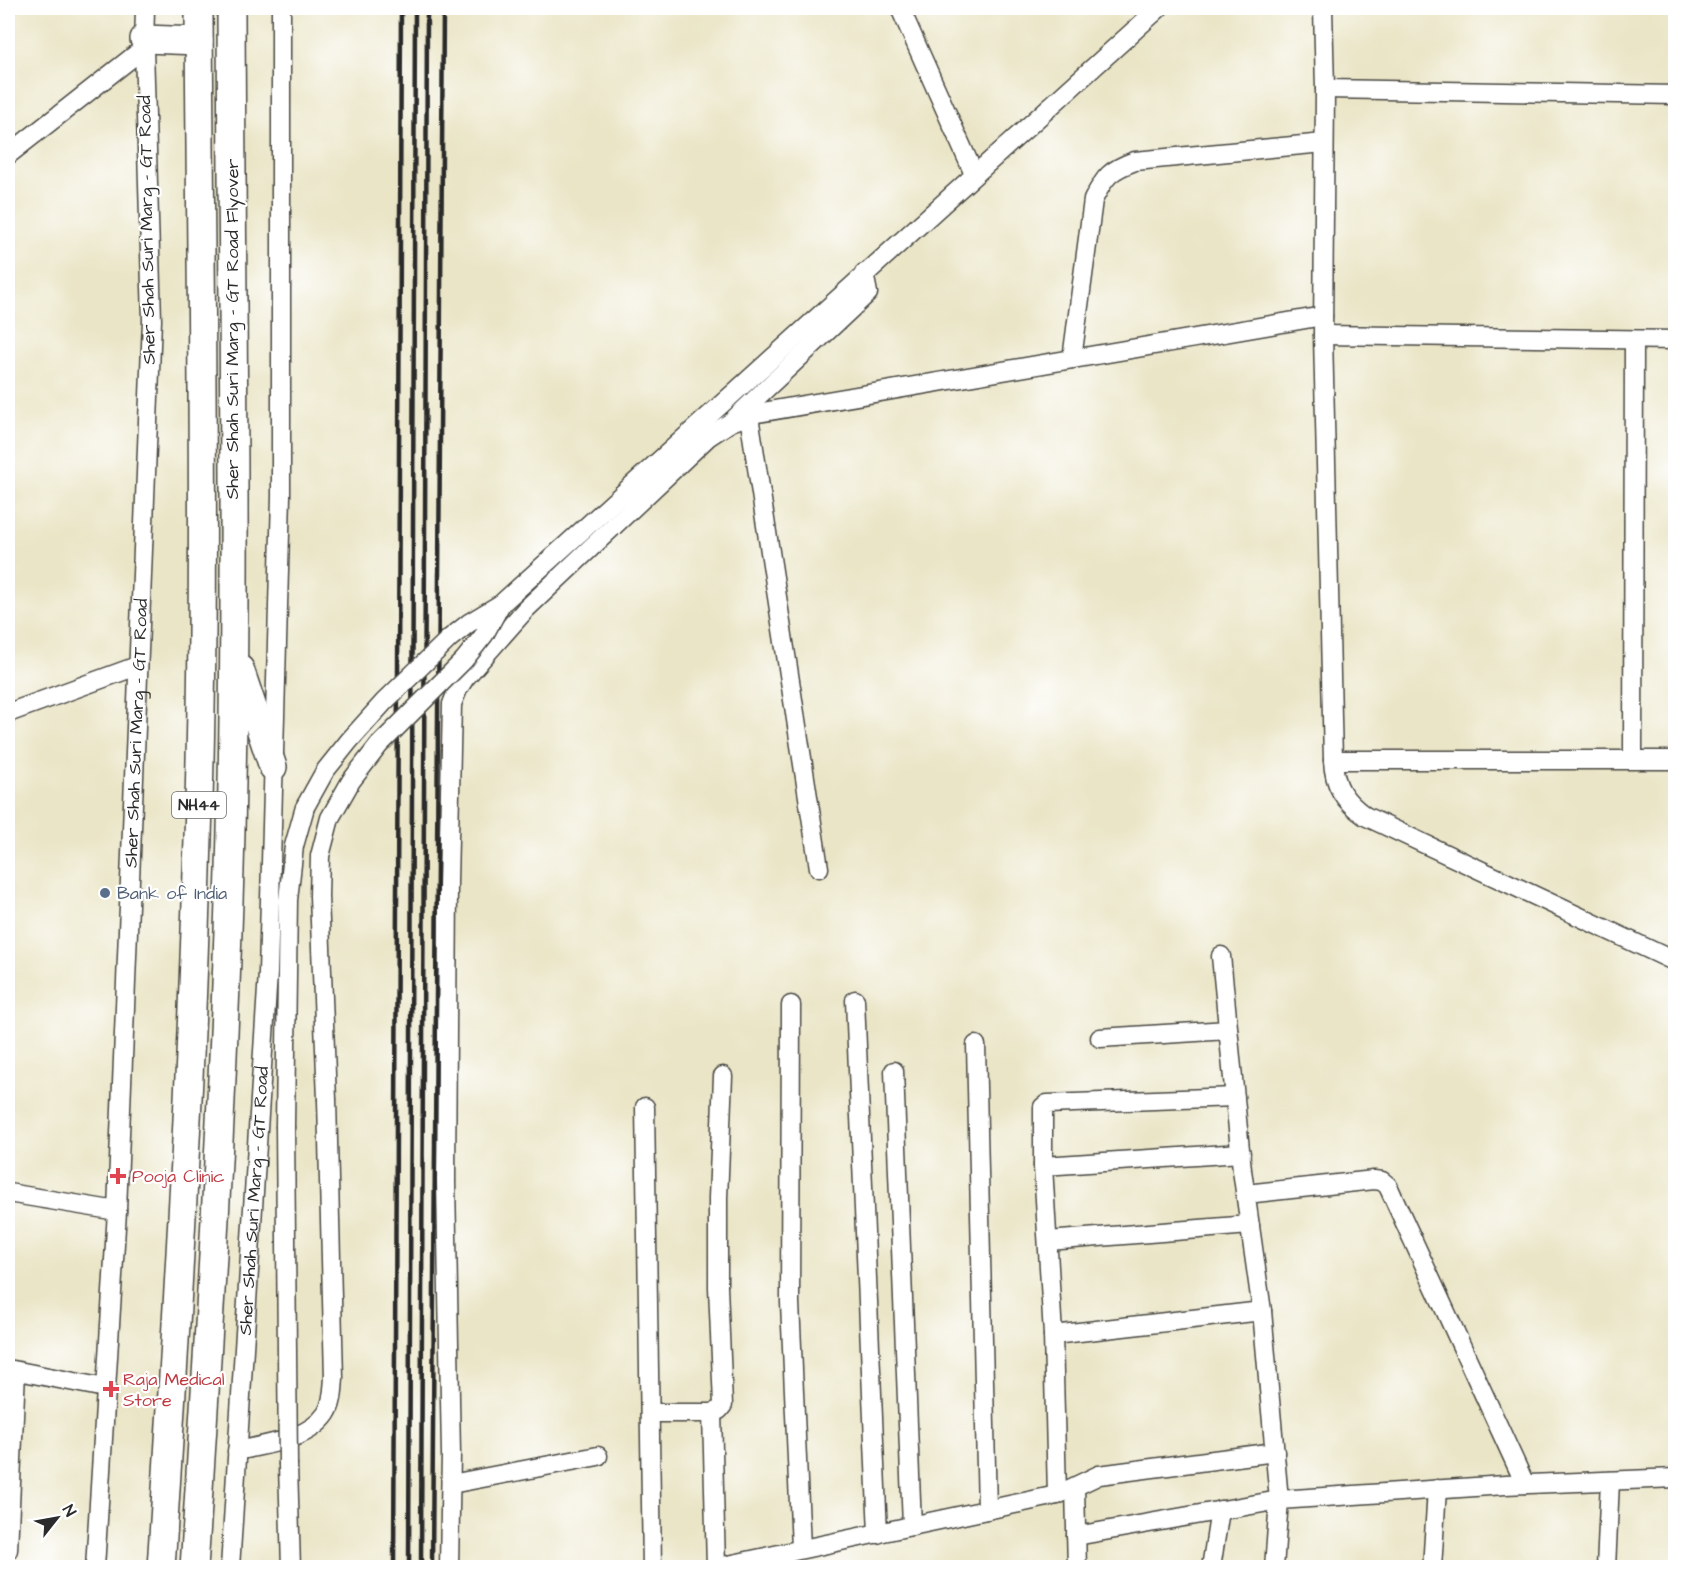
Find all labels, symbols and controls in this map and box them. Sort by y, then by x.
street label: Sher Shah Suri Marg - GT Road [132,95,163,365]
street label: Sher Shah Suri Marg - GT Road Flyover [220,159,246,499]
street label: Sher Shah Suri Marg - GT Road [118,598,154,868]
road number: NH44 [172,792,226,818]
place label: Bank of India [117,881,227,906]
marker: Bank of India [98,886,112,900]
street label: Sher Shah Suri Marg - GT Road [232,1066,275,1336]
place label: Pooja Clinic [132,1164,225,1189]
marker: Pooja Clinic [109,1167,127,1185]
place label: Raja Medical Store [123,1367,225,1413]
marker: Raja Medical Store [104,1382,118,1396]
north arrow [27,1488,87,1548]
text: N [57,1501,81,1521]

